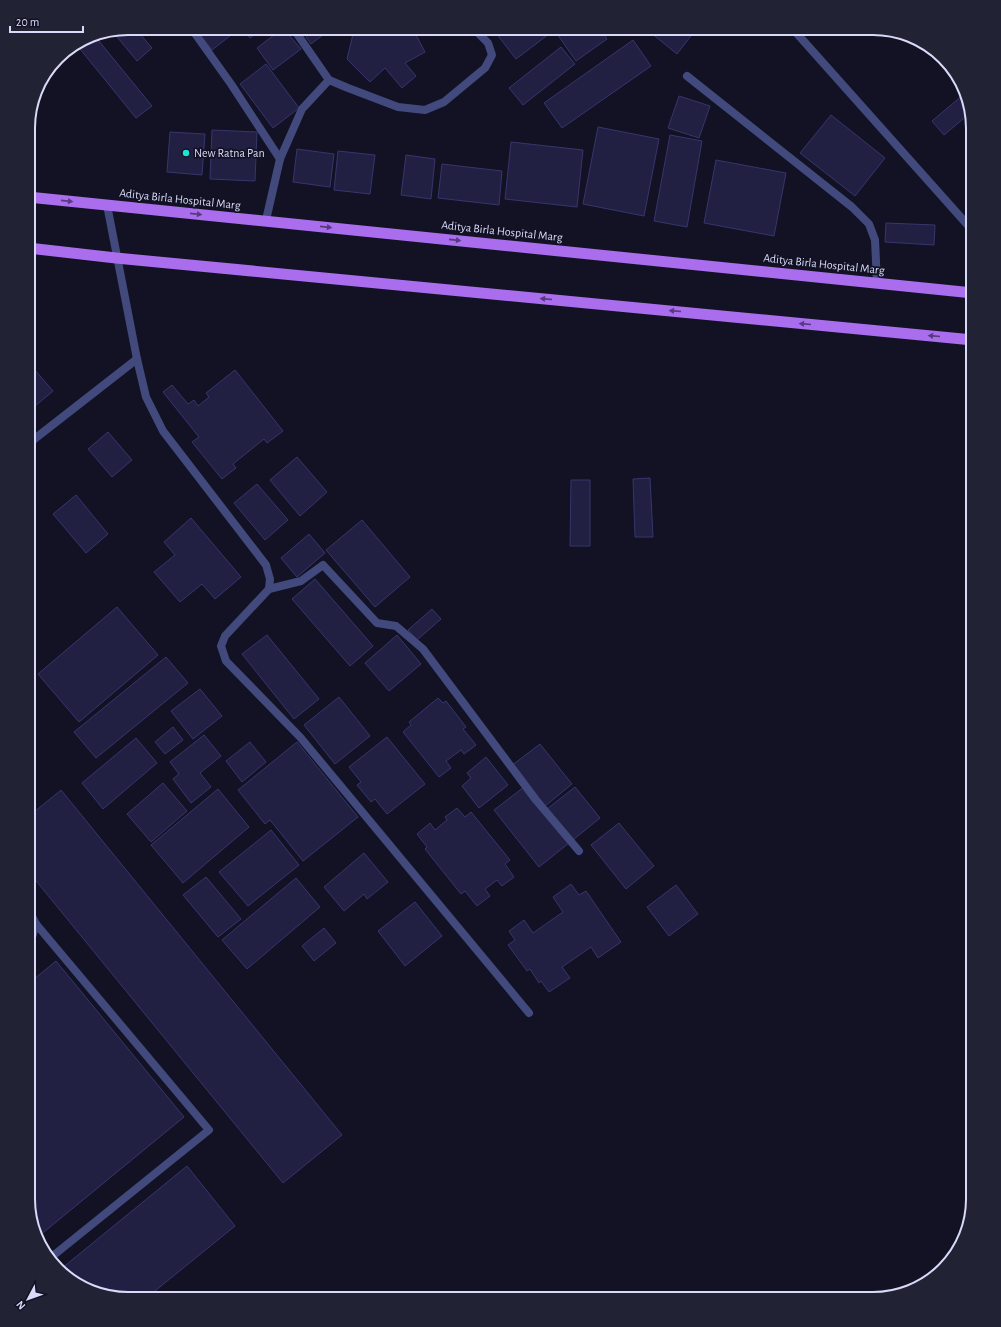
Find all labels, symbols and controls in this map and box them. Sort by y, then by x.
scale bar [10,8,83,34]
text: 20 m [16,16,39,28]
place label: New Ratna Pan [194,147,265,159]
marker: New Ratna Pan [181,148,191,158]
street label: Aditya Birla Hospital Marg [119,187,241,212]
one-way arrow [61,197,73,204]
one-way arrow [190,210,202,217]
street label: Aditya Birla Hospital Marg [441,219,563,244]
one-way arrow [320,223,332,230]
one-way arrow [449,236,461,243]
street label: Aditya Birla Hospital Marg [763,252,885,277]
one-way arrow [540,295,552,302]
one-way arrow [669,308,681,314]
one-way arrow [799,320,811,327]
one-way arrow [928,333,940,339]
north arrow [8,1279,48,1319]
text: N [14,1299,27,1312]

